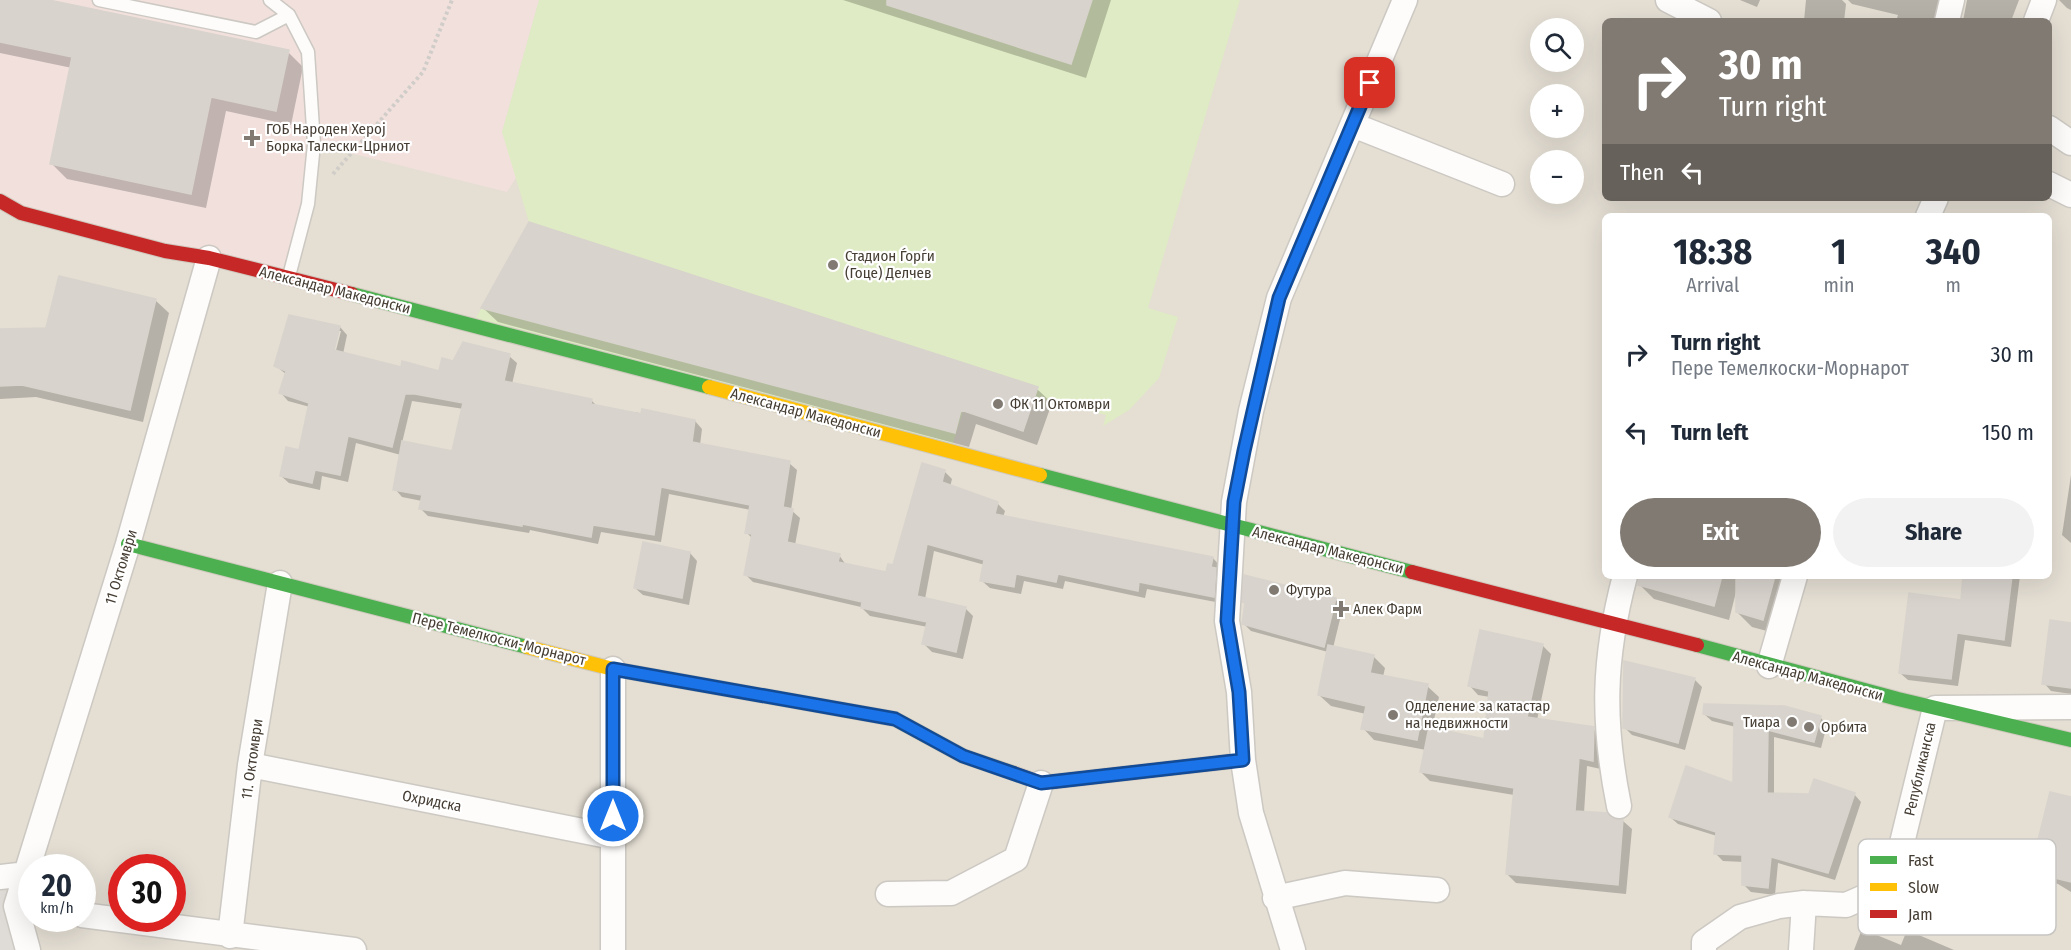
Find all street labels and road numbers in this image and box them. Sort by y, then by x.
street label: Александар Македонски [258,263,412,317]
street label: Александар Македонски [729,384,883,442]
street label: Александар Македонски [1251,523,1405,577]
street label: 11 Октомври [101,527,141,607]
street label: Пере Темелкоски-Морнарот [410,609,589,670]
street label: Александар Македонски [1731,647,1885,705]
street label: 11. Октомври [237,718,267,800]
street label: Републиканска [1900,720,1940,818]
street label: Охридска [401,786,463,816]

